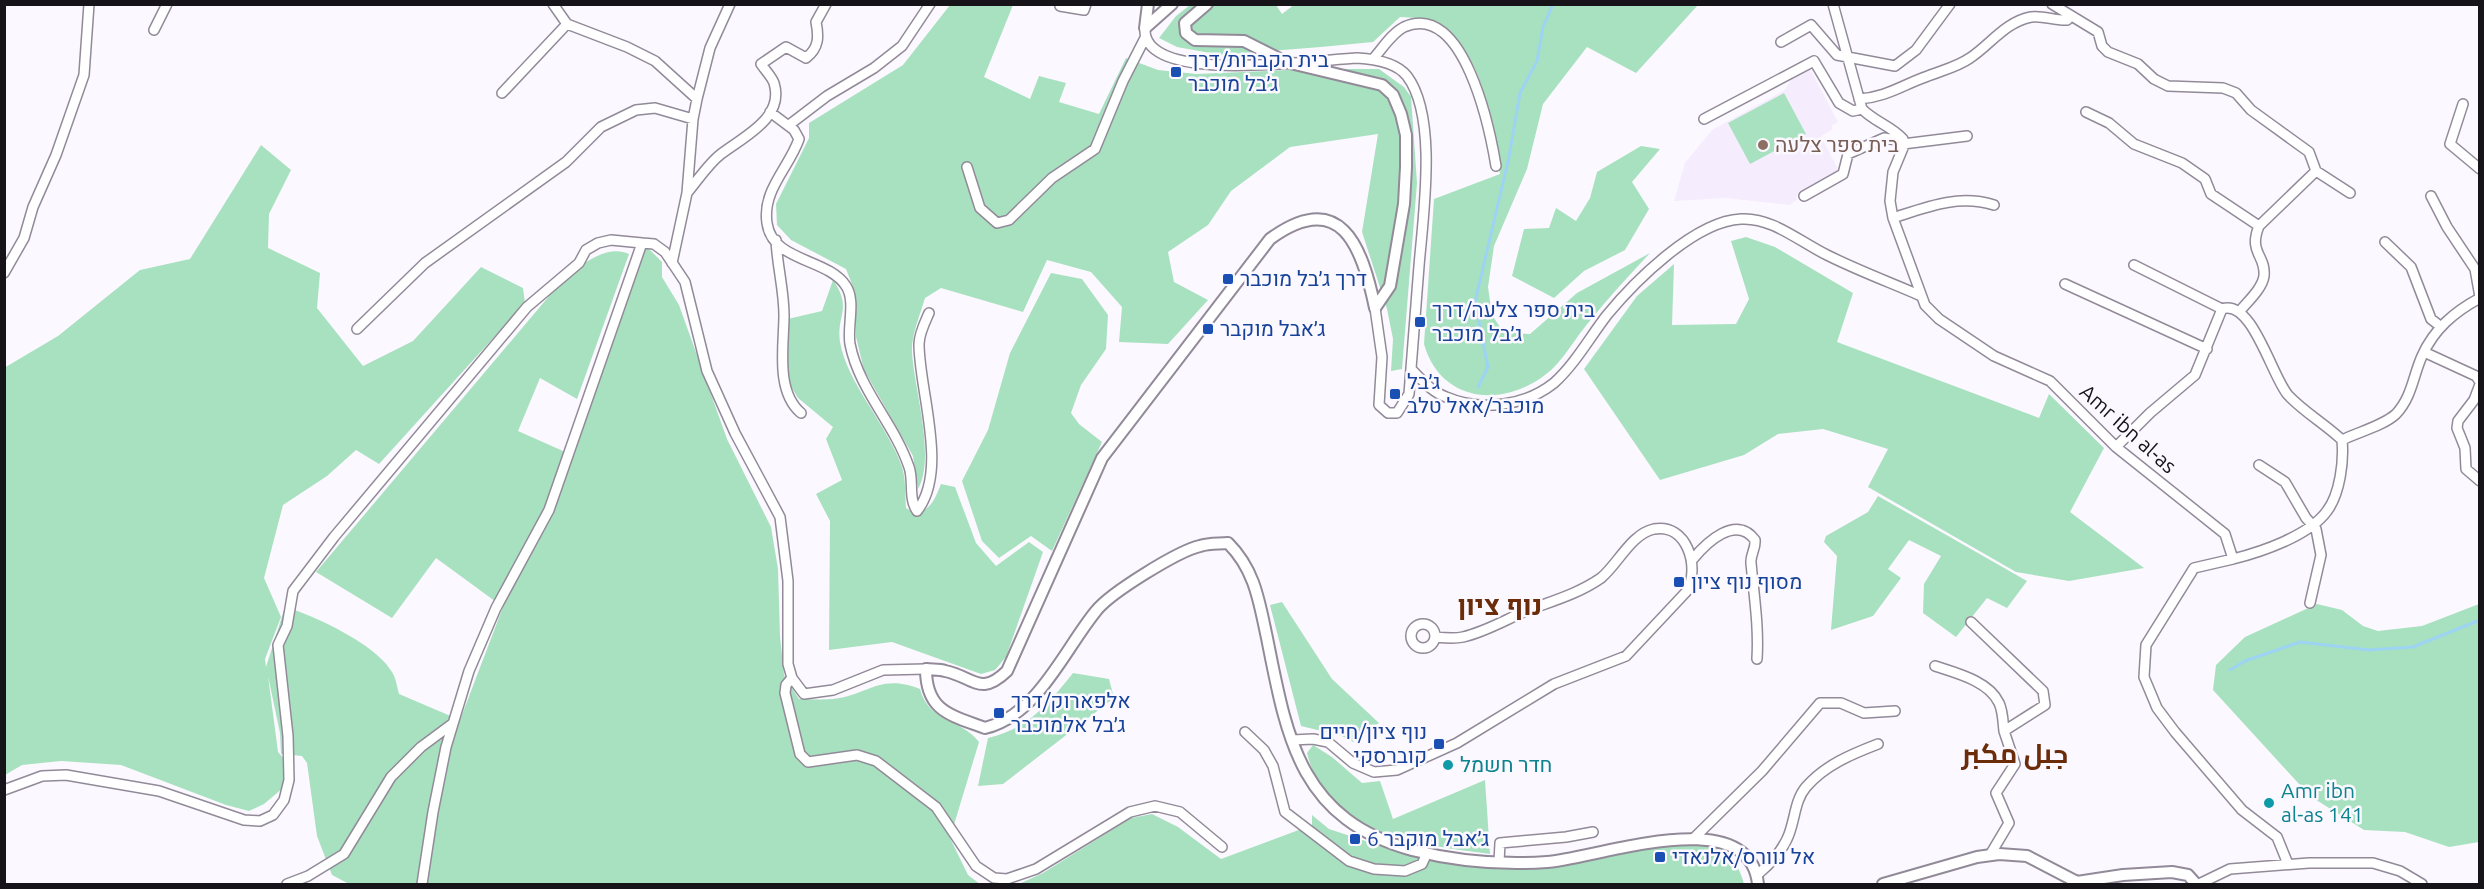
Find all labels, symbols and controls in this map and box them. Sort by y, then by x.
place label: בית הקברות/דרך ג׳בל מוכבר [1188,47,1329,95]
marker: בית הקברות/דרך ג׳בל מוכבר [1169,65,1183,79]
place label: בית ספר צלעה [1775,132,1899,156]
marker: בית ספר צלעה [1756,138,1770,152]
place label: דרך ג׳בל מוכבר [1240,266,1367,290]
marker: דרך ג׳בל מוכבר [1221,272,1235,286]
place label: בית ספר צלעה/דרך ג׳בל מוכבר [1432,297,1595,345]
marker: בית ספר צלעה/דרך ג׳בל מוכבר [1413,315,1427,329]
place label: ג׳אבל מוקבר [1220,316,1326,340]
marker: ג׳אבל מוקבר [1201,322,1215,336]
place label: ג׳בל מוכבר/אאל טלב [1407,369,1544,417]
street label: Amr ibn al-as [2076,379,2182,478]
marker: ג׳בל מוכבר/אאל טלב [1388,387,1402,401]
place label: מסוף נוף ציון [1691,569,1802,593]
marker: מסוף נוף ציון [1672,575,1686,589]
district label: נוף ציון [1458,590,1542,620]
place label: אלפארוק/דרך ג׳בל אלמוכבר [1011,688,1131,736]
marker: אלפארוק/דרך ג׳בל אלמוכבר [992,706,1006,720]
place label: נוף ציון/חיים קוברסקי [1319,719,1427,767]
marker: נוף ציון/חיים קוברסקי [1432,737,1446,751]
district label: جبل مكبر [1961,738,2068,770]
place label: חדר חשמל [1460,752,1552,776]
marker: חדר חשמל [1441,758,1455,772]
place label: Amr ibn al-as 141 [2281,778,2364,826]
marker: Amr ibn al-as 141 [2262,796,2276,810]
place label: ג׳אבל מוקבר 6 [1367,826,1489,850]
marker: ג׳אבל מוקבר 6 [1348,832,1362,846]
place label: אל נוורס/אלנאדי [1672,844,1815,868]
marker: אל נוורס/אלנאדי [1653,850,1667,864]

